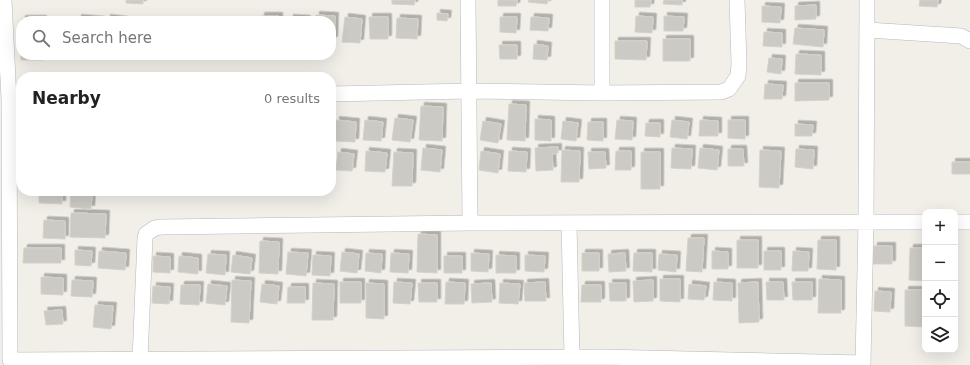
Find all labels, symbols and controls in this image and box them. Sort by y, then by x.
search box [16,16,336,60]
icon: search [30,27,52,49]
text: Search here [62,29,152,47]
text: Nearby [32,88,101,108]
text: 0 results [264,91,320,106]
map controls [922,209,958,353]
button: + [922,209,958,245]
button: − [922,245,958,281]
button: locate [922,281,958,317]
button: layers [922,317,958,353]

